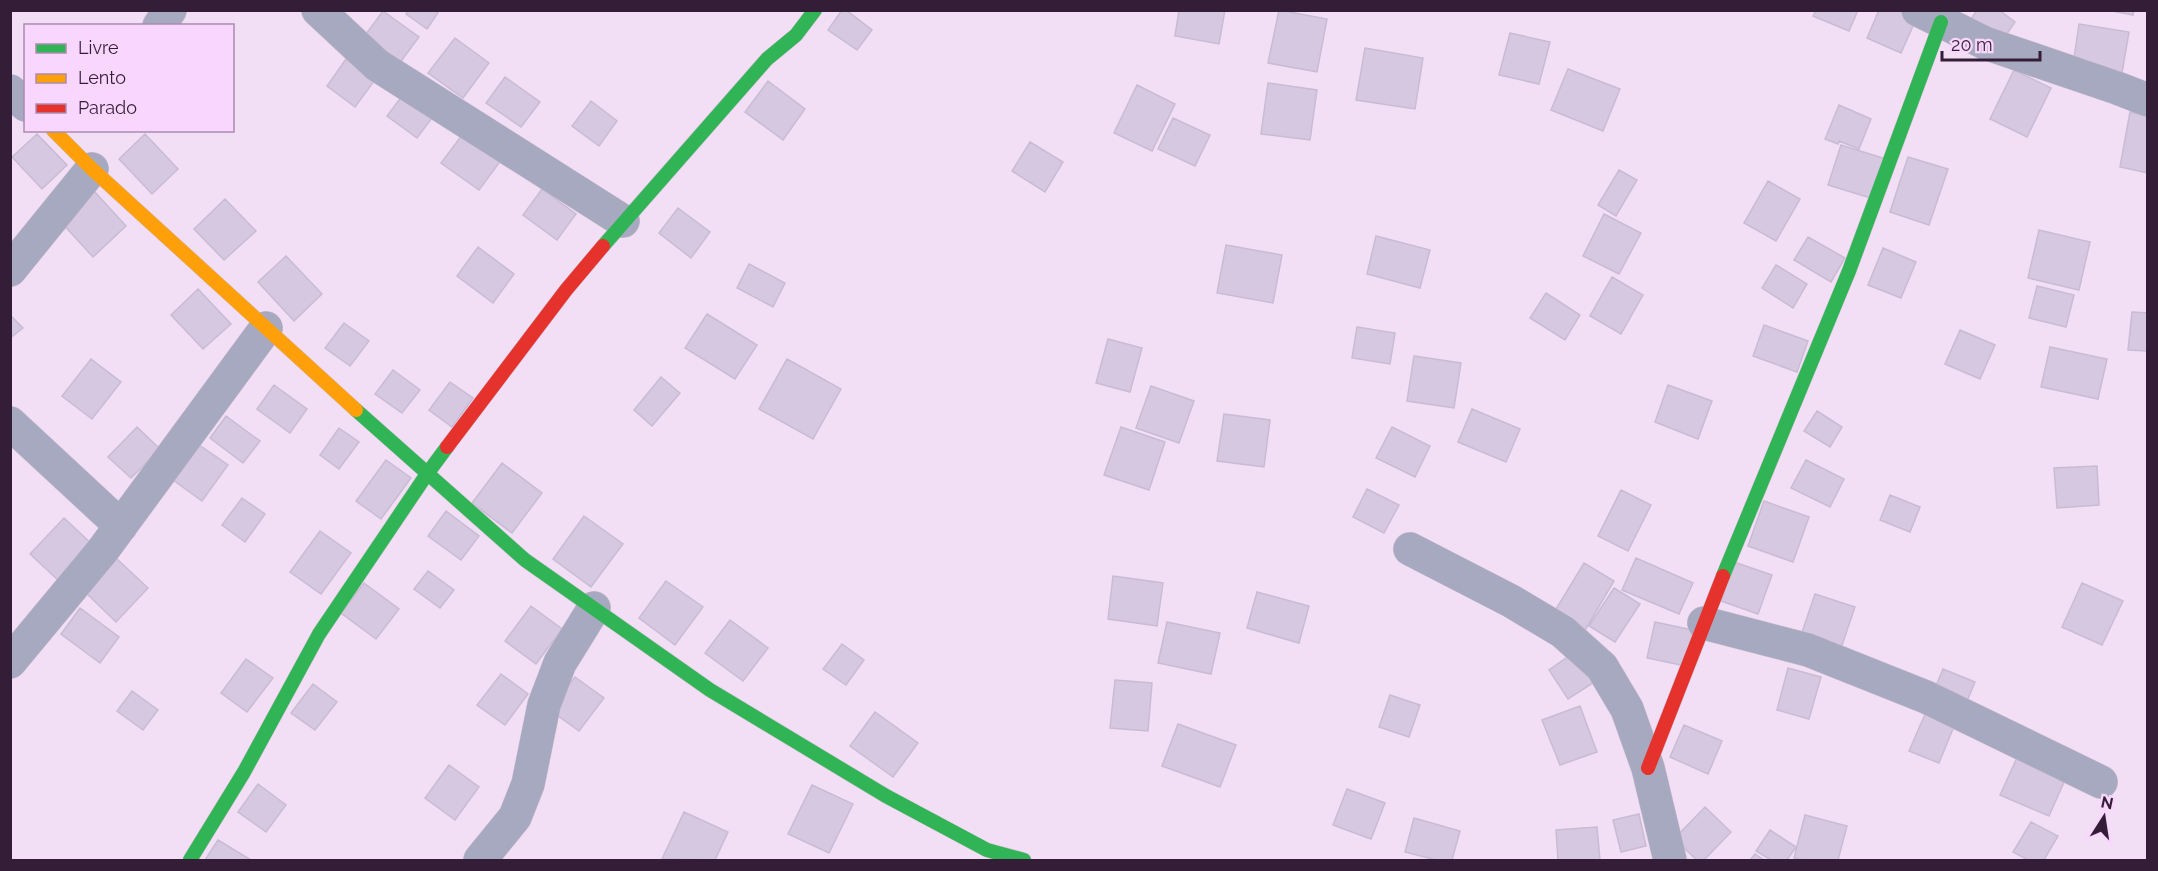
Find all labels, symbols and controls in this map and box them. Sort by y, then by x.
legend [24,24,234,132]
scale bar [1942,24,2040,62]
text: 20 m [1951,34,1993,55]
text: Livre [78,37,119,58]
text: Lento [78,67,126,88]
text: Parado [78,97,137,118]
north arrow [2074,787,2134,847]
text: N [2099,792,2115,813]

